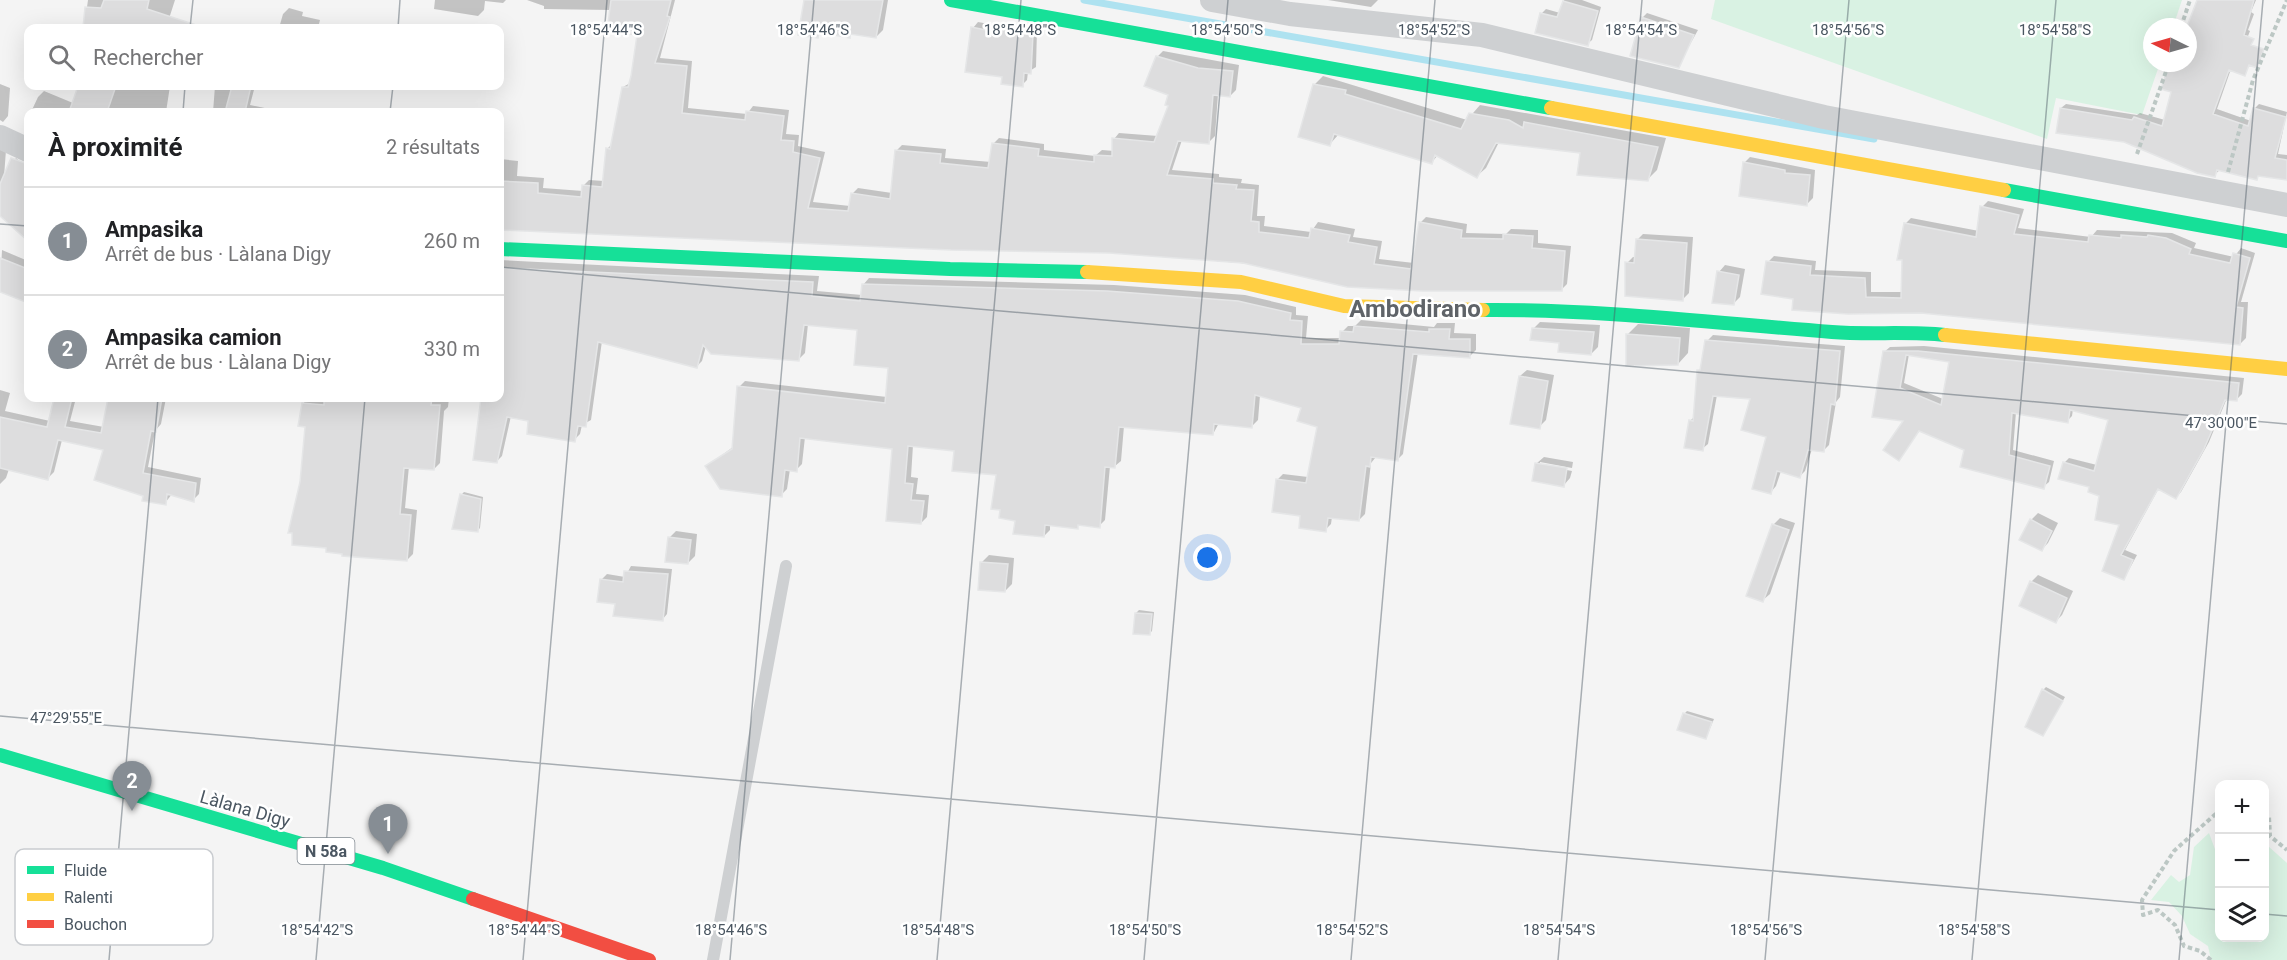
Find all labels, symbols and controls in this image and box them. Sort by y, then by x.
north arrow [2143,18,2197,72]
text: 18°54'44"S [570,21,642,39]
text: 18°54'46"S [777,21,849,39]
text: 18°54'48"S [984,21,1056,39]
text: 18°54'50"S [1191,21,1263,39]
text: 18°54'52"S [1398,21,1470,39]
text: 18°54'54"S [1605,21,1677,39]
text: 18°54'56"S [1812,21,1884,39]
text: 18°54'58"S [2019,21,2091,39]
search box [24,24,504,90]
icon: search [45,41,78,74]
text: Rechercher [93,45,204,70]
text: À proximité [48,132,182,162]
text: 2 résultats [386,135,480,159]
text: Ampasika [105,217,203,242]
text: 1 [62,229,73,253]
text: 260 m [424,229,480,253]
text: Arrêt de bus · Làlana Digy [105,242,331,266]
district label: Ambodirano [1349,295,1481,323]
text: Ampasika camion [105,325,282,350]
text: 2 [62,337,73,361]
text: 330 m [424,337,480,361]
text: Arrêt de bus · Làlana Digy [105,350,331,374]
text: 47°30'00"E [2185,414,2258,432]
your location [1193,543,1222,572]
text: 47°29'55"E [30,709,103,727]
pin: 2 [112,762,152,811]
map controls [2215,780,2269,942]
button: + [2215,780,2269,834]
street label: Làlana Digy [198,786,293,832]
pin: 1 [368,804,408,854]
button: − [2215,834,2269,888]
road number: N 58a [298,838,354,864]
legend [15,849,213,945]
text: Fluide [64,861,107,880]
text: Ralenti [64,888,113,907]
button: layers [2215,888,2269,942]
text: Bouchon [64,915,127,934]
text: 18°54'42"S [281,921,353,939]
text: 18°54'44"S [488,921,560,939]
text: 18°54'46"S [695,921,767,939]
text: 18°54'48"S [902,921,974,939]
text: 18°54'50"S [1109,921,1181,939]
text: 18°54'52"S [1316,921,1388,939]
text: 18°54'54"S [1523,921,1595,939]
text: 18°54'56"S [1730,921,1802,939]
text: 18°54'58"S [1938,921,2010,939]

